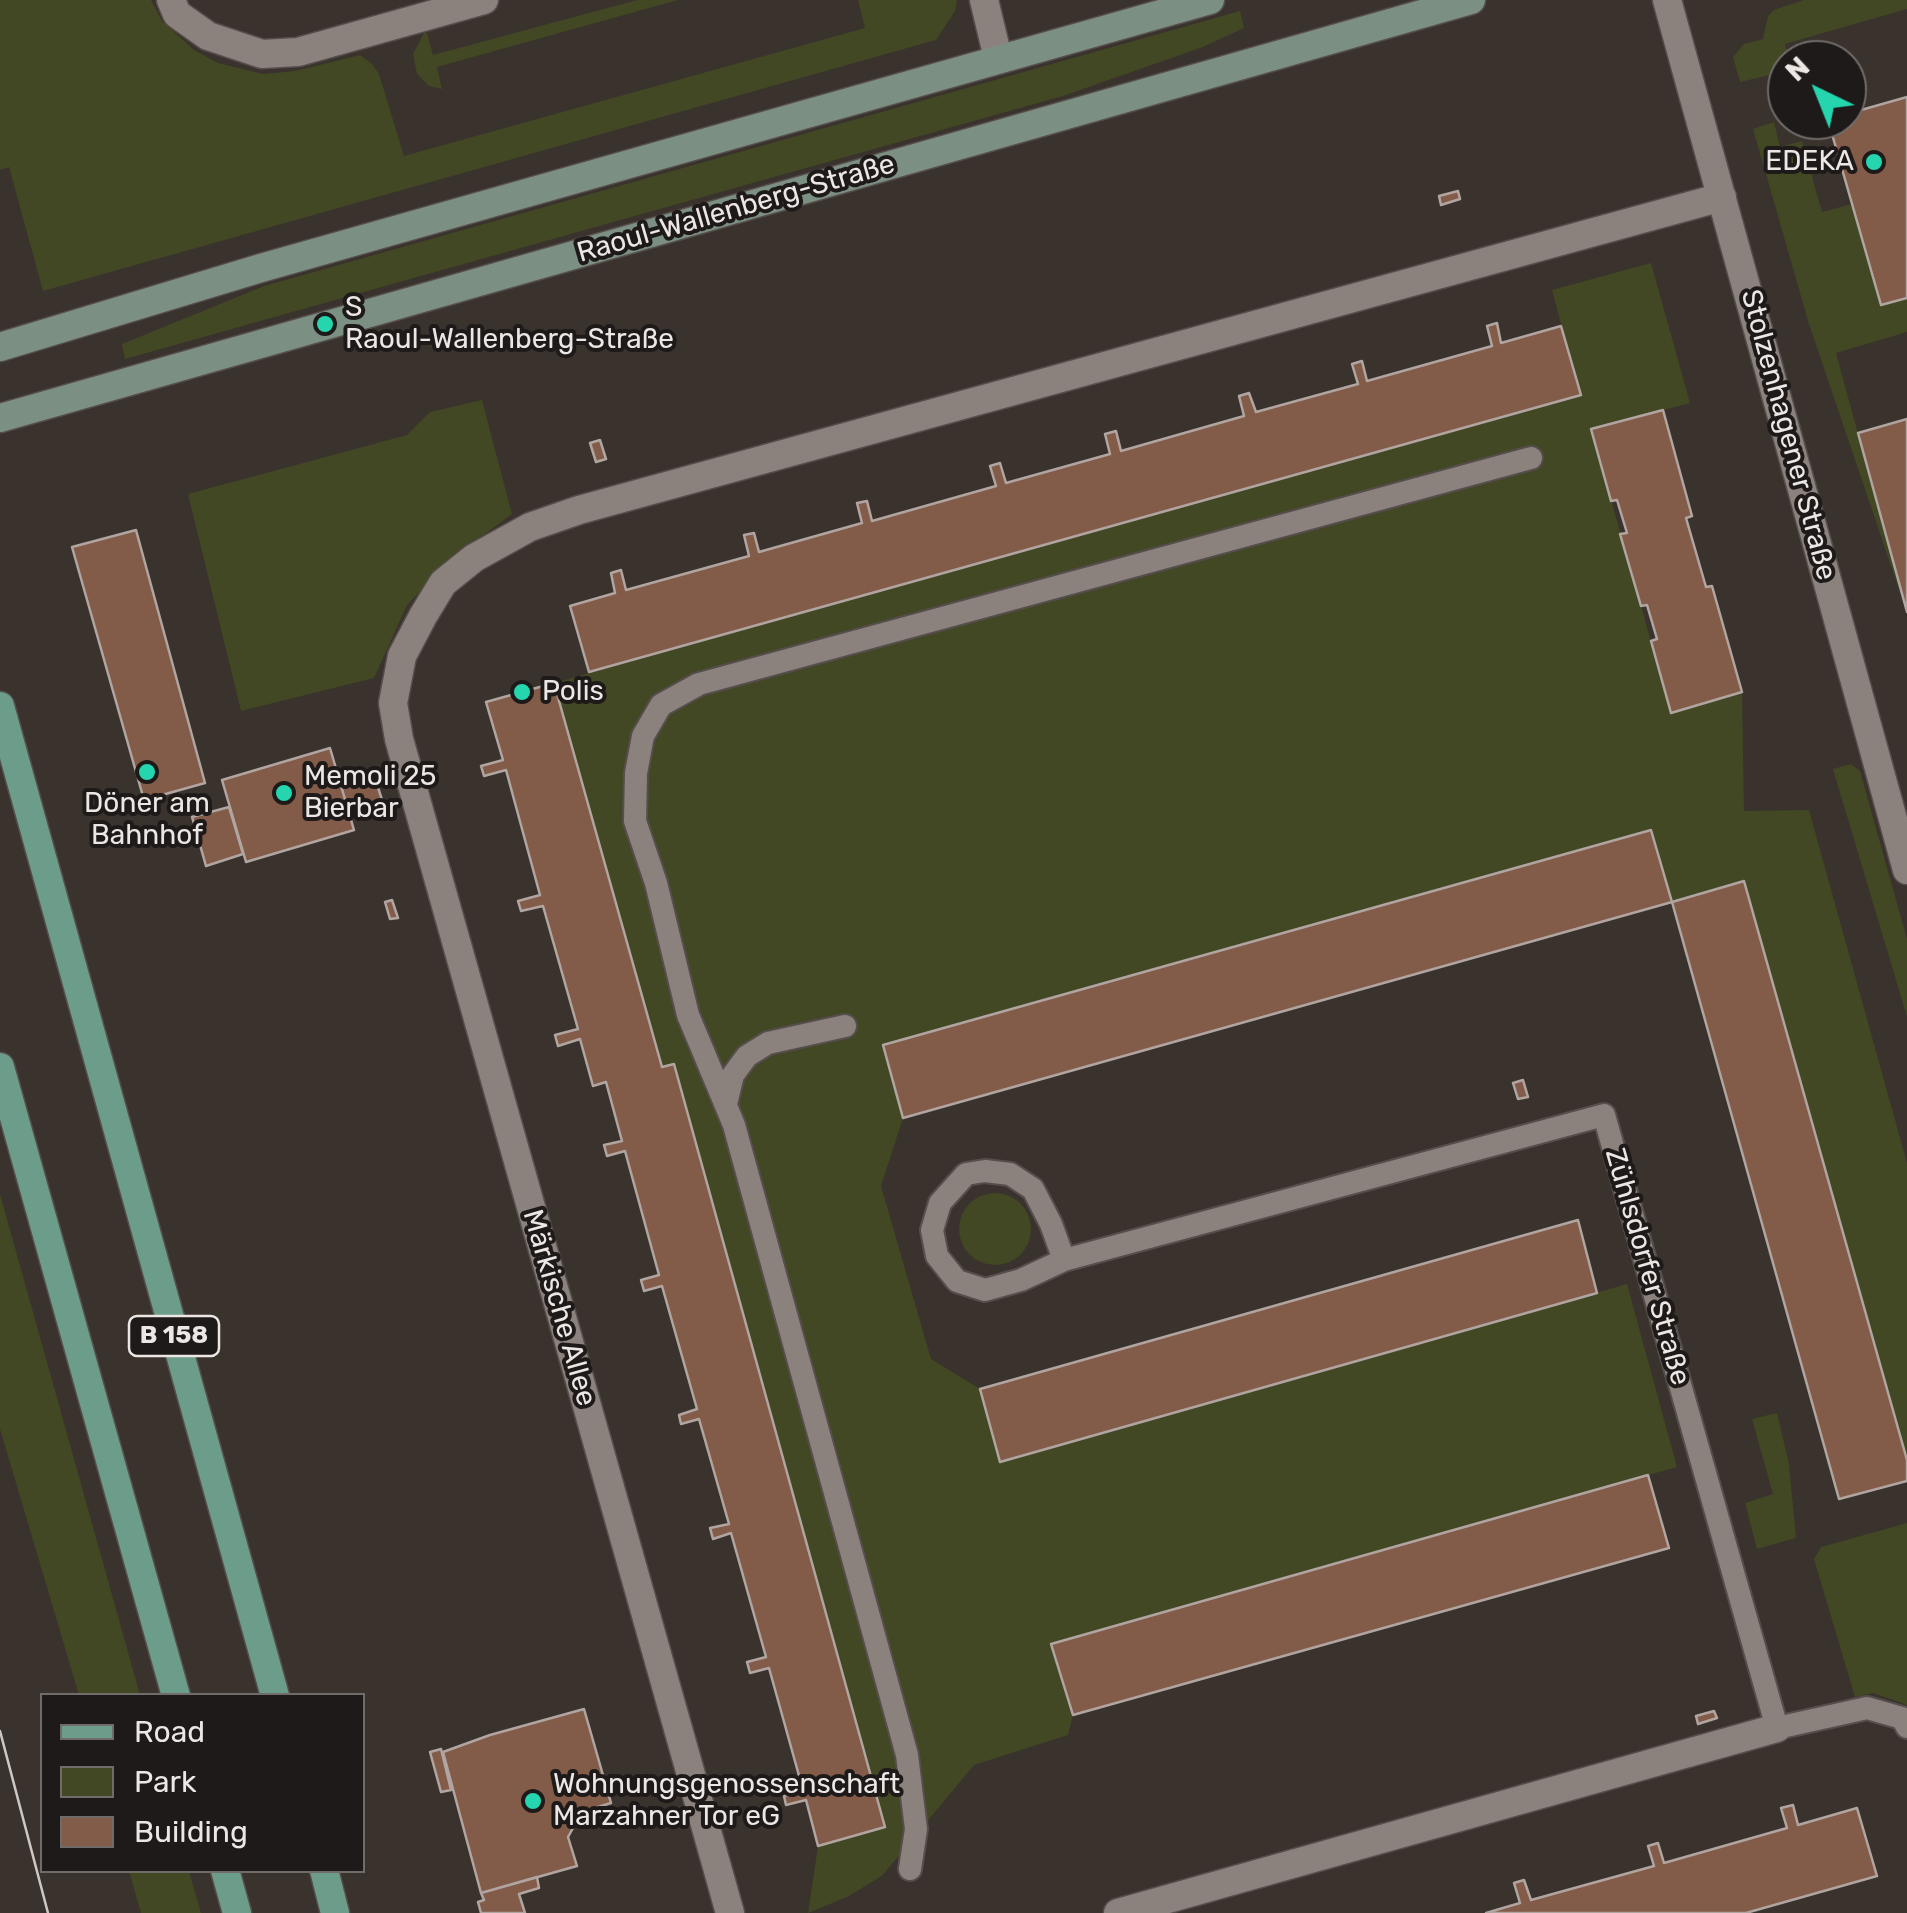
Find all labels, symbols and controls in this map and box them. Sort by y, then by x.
north arrow [1767,40,1867,140]
text: N [1779,50,1816,88]
place label: EDEKA [1765,145,1854,179]
street label: Raoul-Wallenberg-Straße [573,148,899,270]
marker: EDEKA [1863,151,1885,173]
street label: Stolzenhagener Straße [1733,286,1843,584]
place label: S Raoul-Wallenberg-Straße [345,291,674,357]
marker: S Raoul-Wallenberg-Straße [314,313,336,335]
place label: Polis [542,675,604,709]
marker: Polis [511,681,533,703]
place label: Memoli 25 Bierbar [304,760,436,826]
marker: Döner am Bahnhof [136,761,158,783]
marker: Memoli 25 Bierbar [273,782,295,804]
place label: Döner am Bahnhof [84,787,210,853]
street label: Zühlsdorfer Straße [1597,1145,1697,1389]
street label: Märkische Allee [515,1206,603,1410]
road number: B 158 [129,1316,219,1356]
legend [40,1693,365,1873]
text: Road [134,1714,205,1750]
text: Park [134,1764,196,1800]
place label: Wohnungsgenossenschaft Marzahner Tor eG [553,1768,900,1834]
marker: Wohnungsgenossenschaft Marzahner Tor eG [522,1790,544,1812]
text: Building [134,1814,248,1850]

